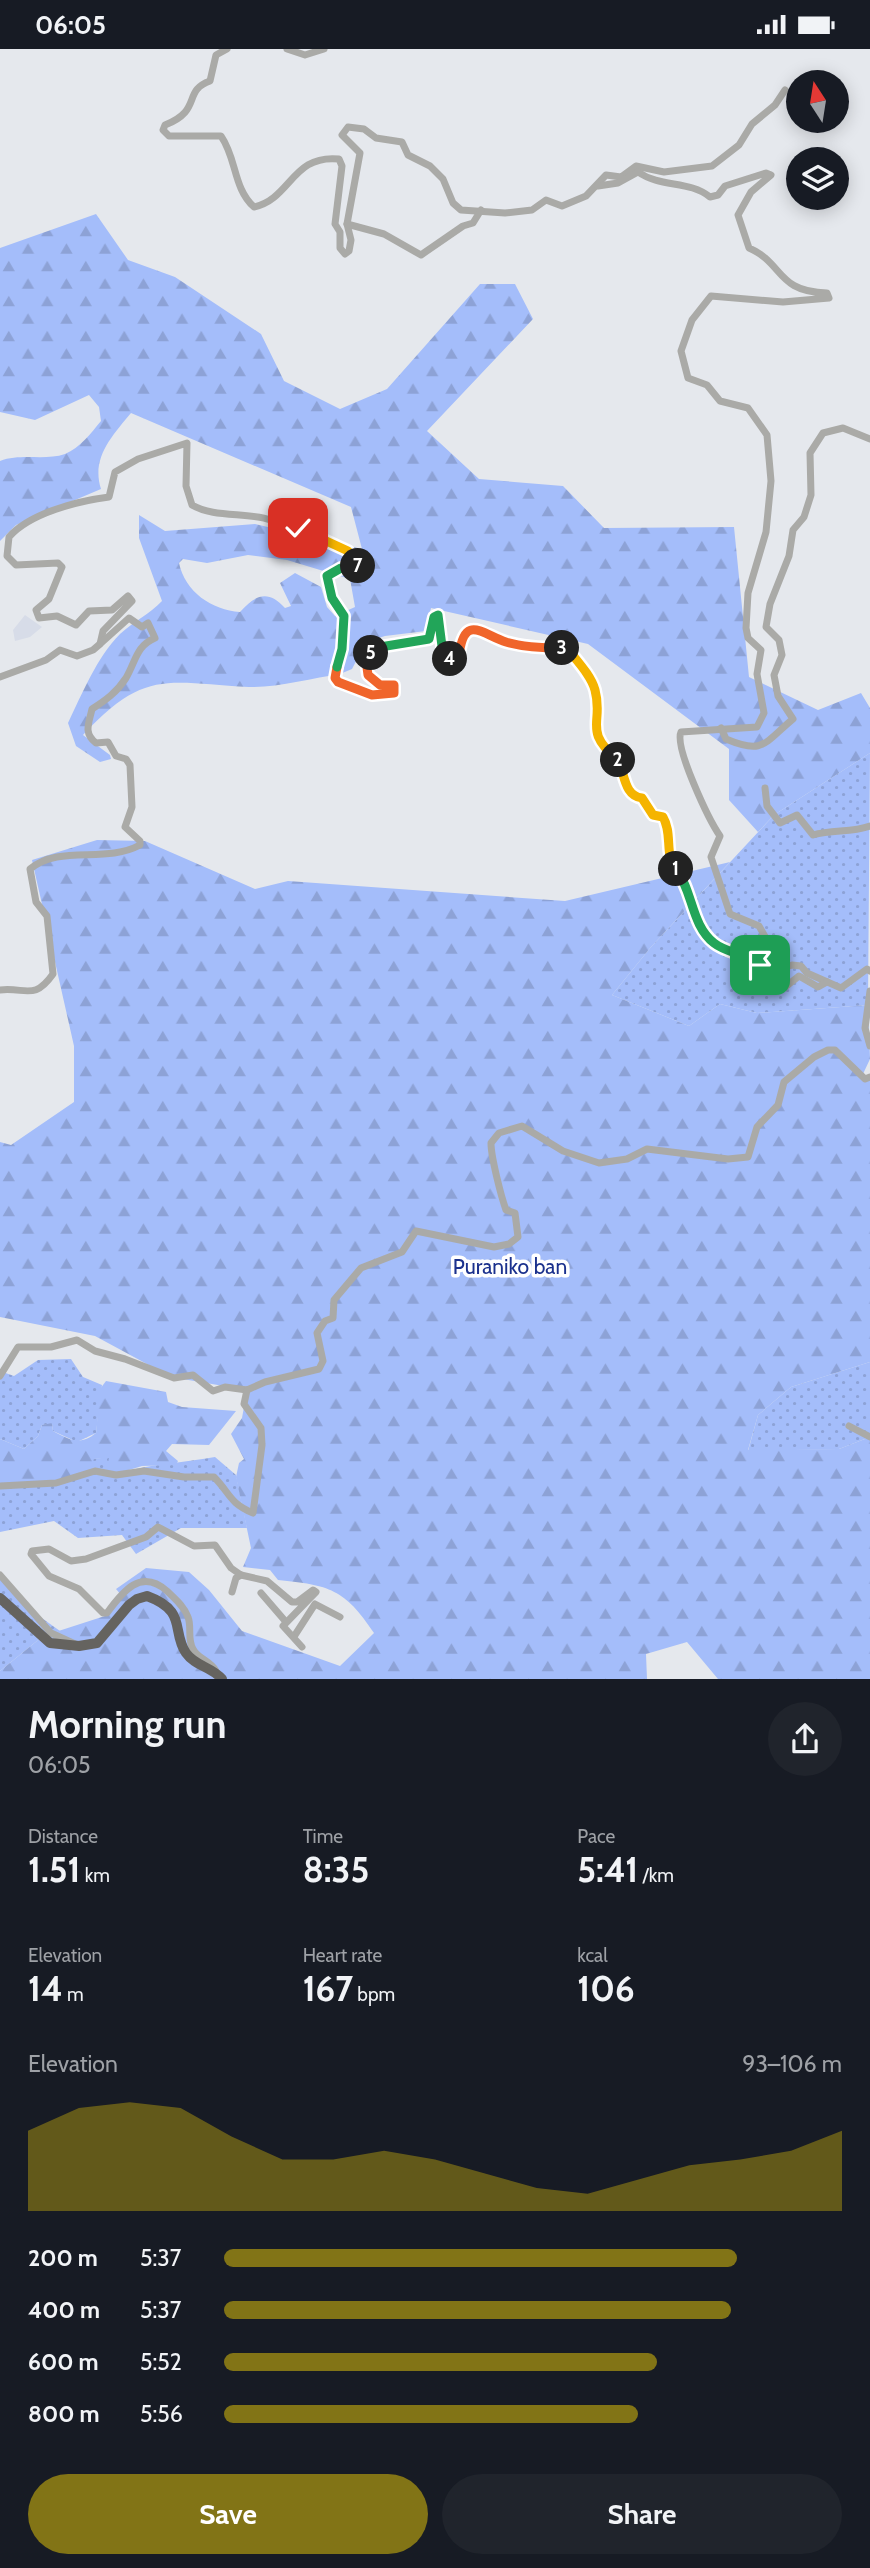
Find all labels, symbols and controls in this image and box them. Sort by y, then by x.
text: 06:05 [35,9,106,41]
north arrow [786,70,849,133]
map controls [786,70,849,210]
button: layers [786,147,849,210]
pin [268,498,328,558]
icon: check [279,509,317,547]
pin: 7 [340,549,376,583]
text: 7 [353,554,362,577]
pin: 3 [544,631,580,665]
pin: 5 [354,635,388,671]
text: 3 [556,636,567,659]
text: 5 [365,641,376,664]
pin: 4 [433,641,468,677]
text: 4 [444,647,455,670]
pin: 2 [600,743,636,777]
text: 2 [612,748,623,771]
pin: 1 [658,851,694,887]
text: 1 [672,857,679,880]
pin [730,935,790,995]
icon: arrive [741,946,779,984]
park label: Puraniko ban [453,1254,567,1279]
text: Morning run [28,1701,227,1748]
button: share [768,1702,842,1776]
text: 06:05 [28,1751,90,1779]
text: Distance [28,1825,98,1848]
text: Time [303,1825,343,1848]
text: Pace [577,1825,615,1848]
text: 1.51 [28,1848,80,1891]
text: 8:35 [303,1848,369,1891]
text: 5:41 [577,1848,638,1891]
text: km [80,1864,110,1887]
text: /km [638,1864,674,1887]
text: Elevation [28,1944,102,1967]
text: Heart rate [303,1944,382,1967]
text: kcal [577,1944,608,1967]
text: 14 [28,1967,63,2010]
text: 167 [303,1967,353,2010]
text: 106 [577,1967,635,2010]
text: m [63,1983,84,2006]
text: bpm [353,1983,395,2006]
text: Elevation [28,2050,118,2078]
text: 93–106 m [742,2050,842,2078]
text: 200 m [28,2244,98,2272]
text: 5:37 [140,2244,181,2272]
text: 400 m [28,2296,100,2324]
text: 5:37 [140,2296,181,2324]
text: 600 m [28,2348,99,2376]
text: 5:52 [140,2348,182,2376]
text: 800 m [28,2400,100,2428]
text: 5:56 [140,2400,183,2428]
button: Save [28,2474,428,2554]
button: Share [442,2474,842,2554]

